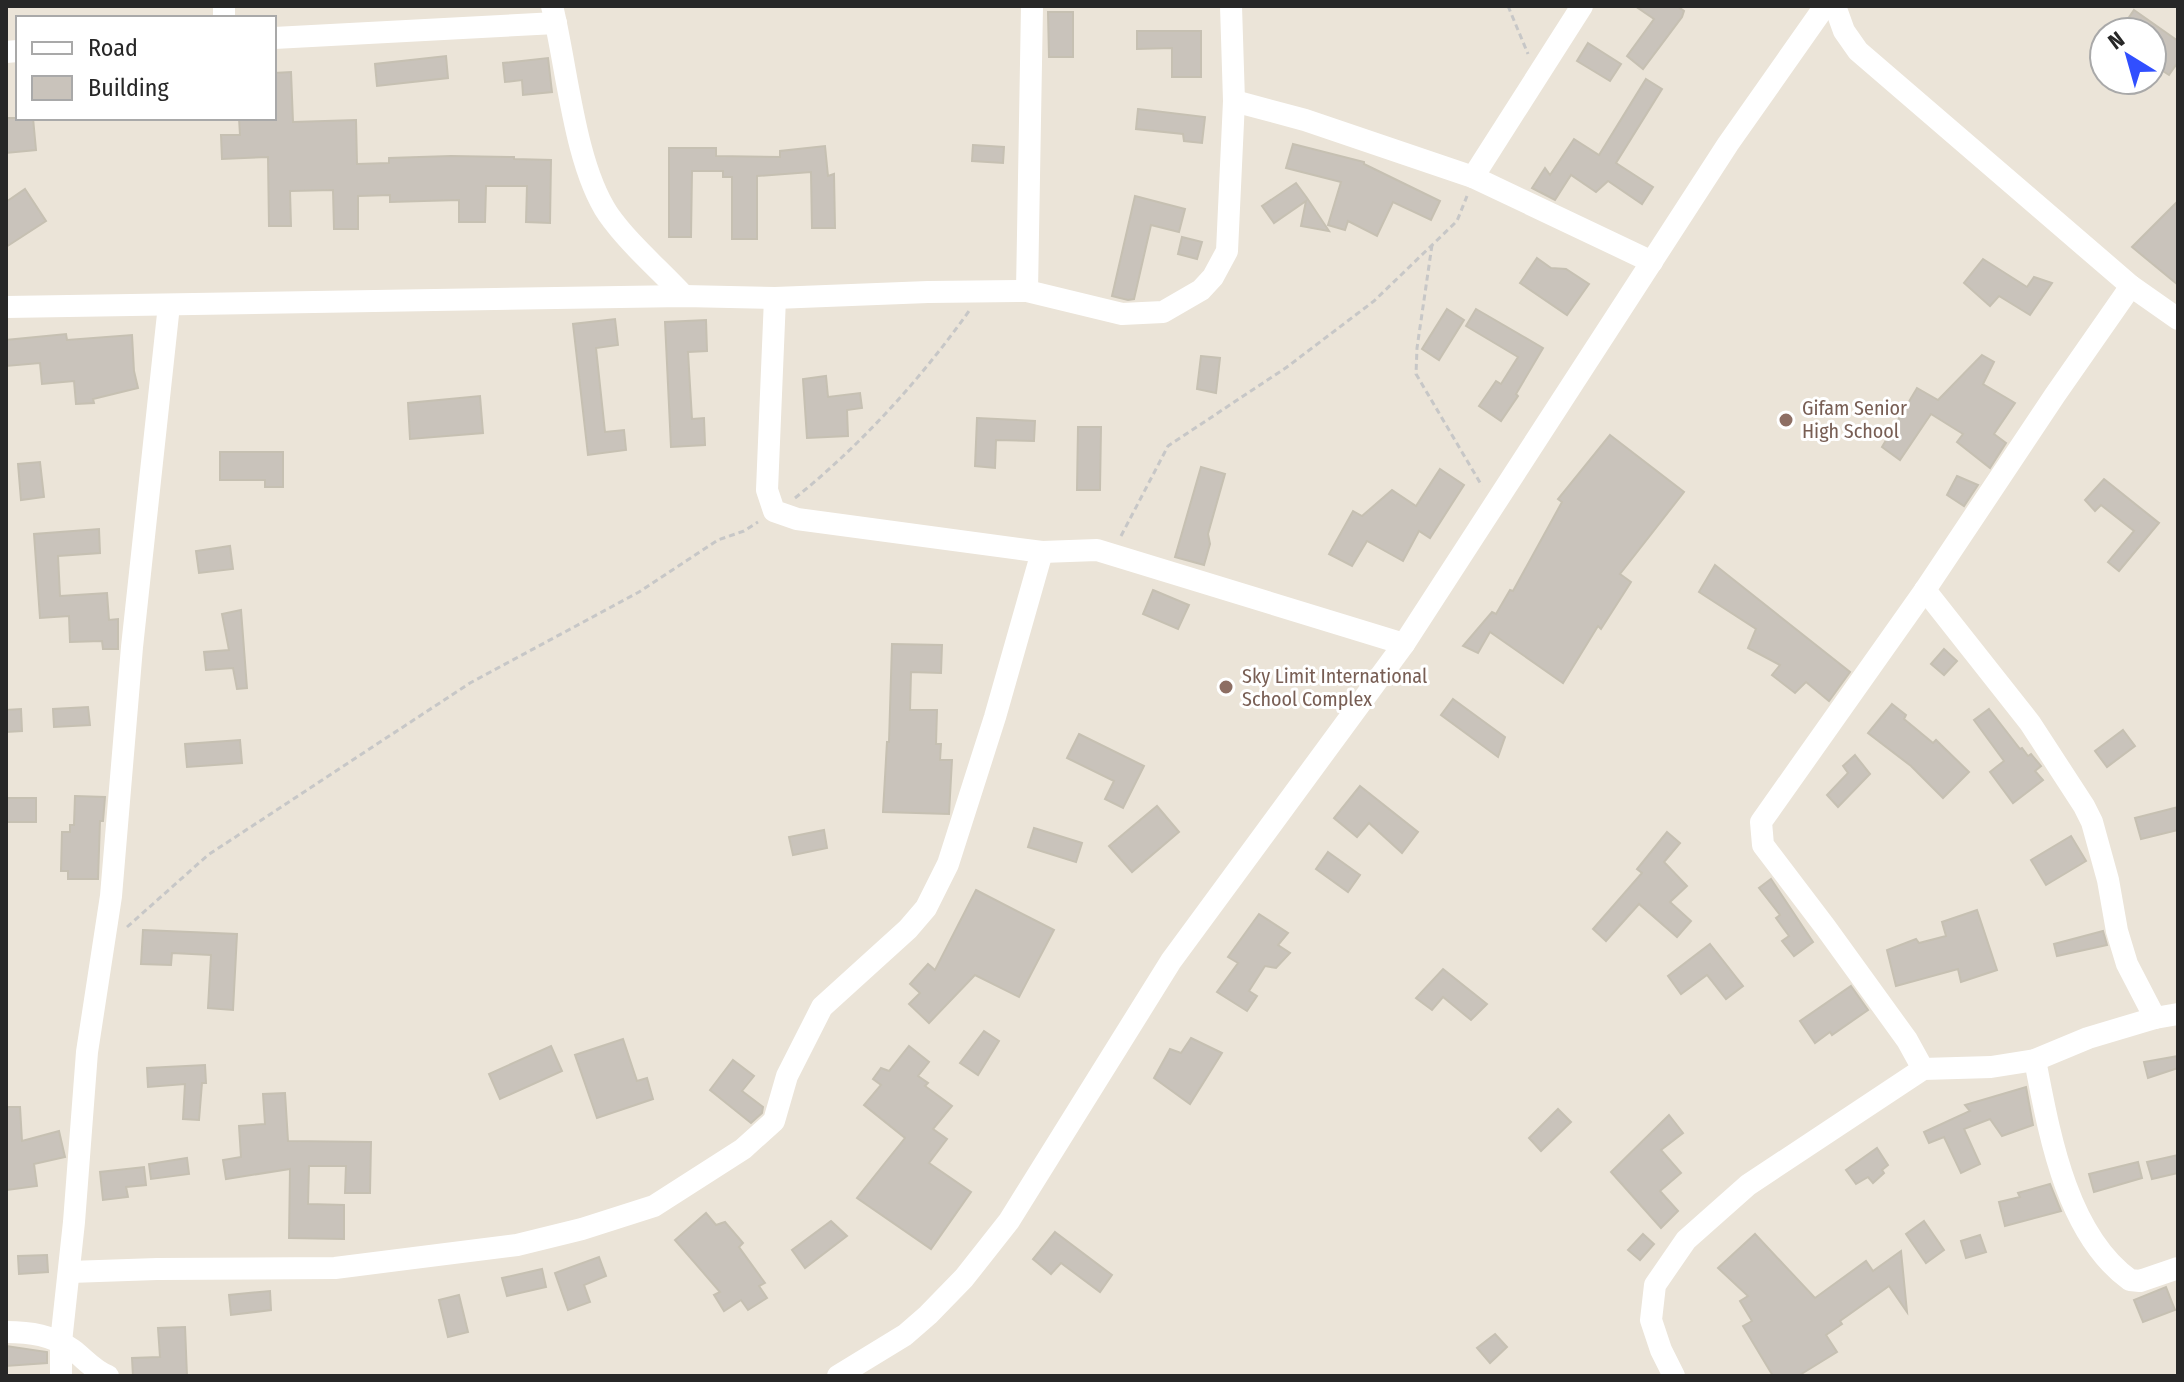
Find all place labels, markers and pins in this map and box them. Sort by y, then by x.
place label: Gifam Senior High School [1802,396,1907,443]
marker: Gifam Senior High School [1777,411,1795,429]
place label: Sky Limit International School Complex [1242,664,1427,711]
marker: Sky Limit International School Complex [1217,678,1235,696]

